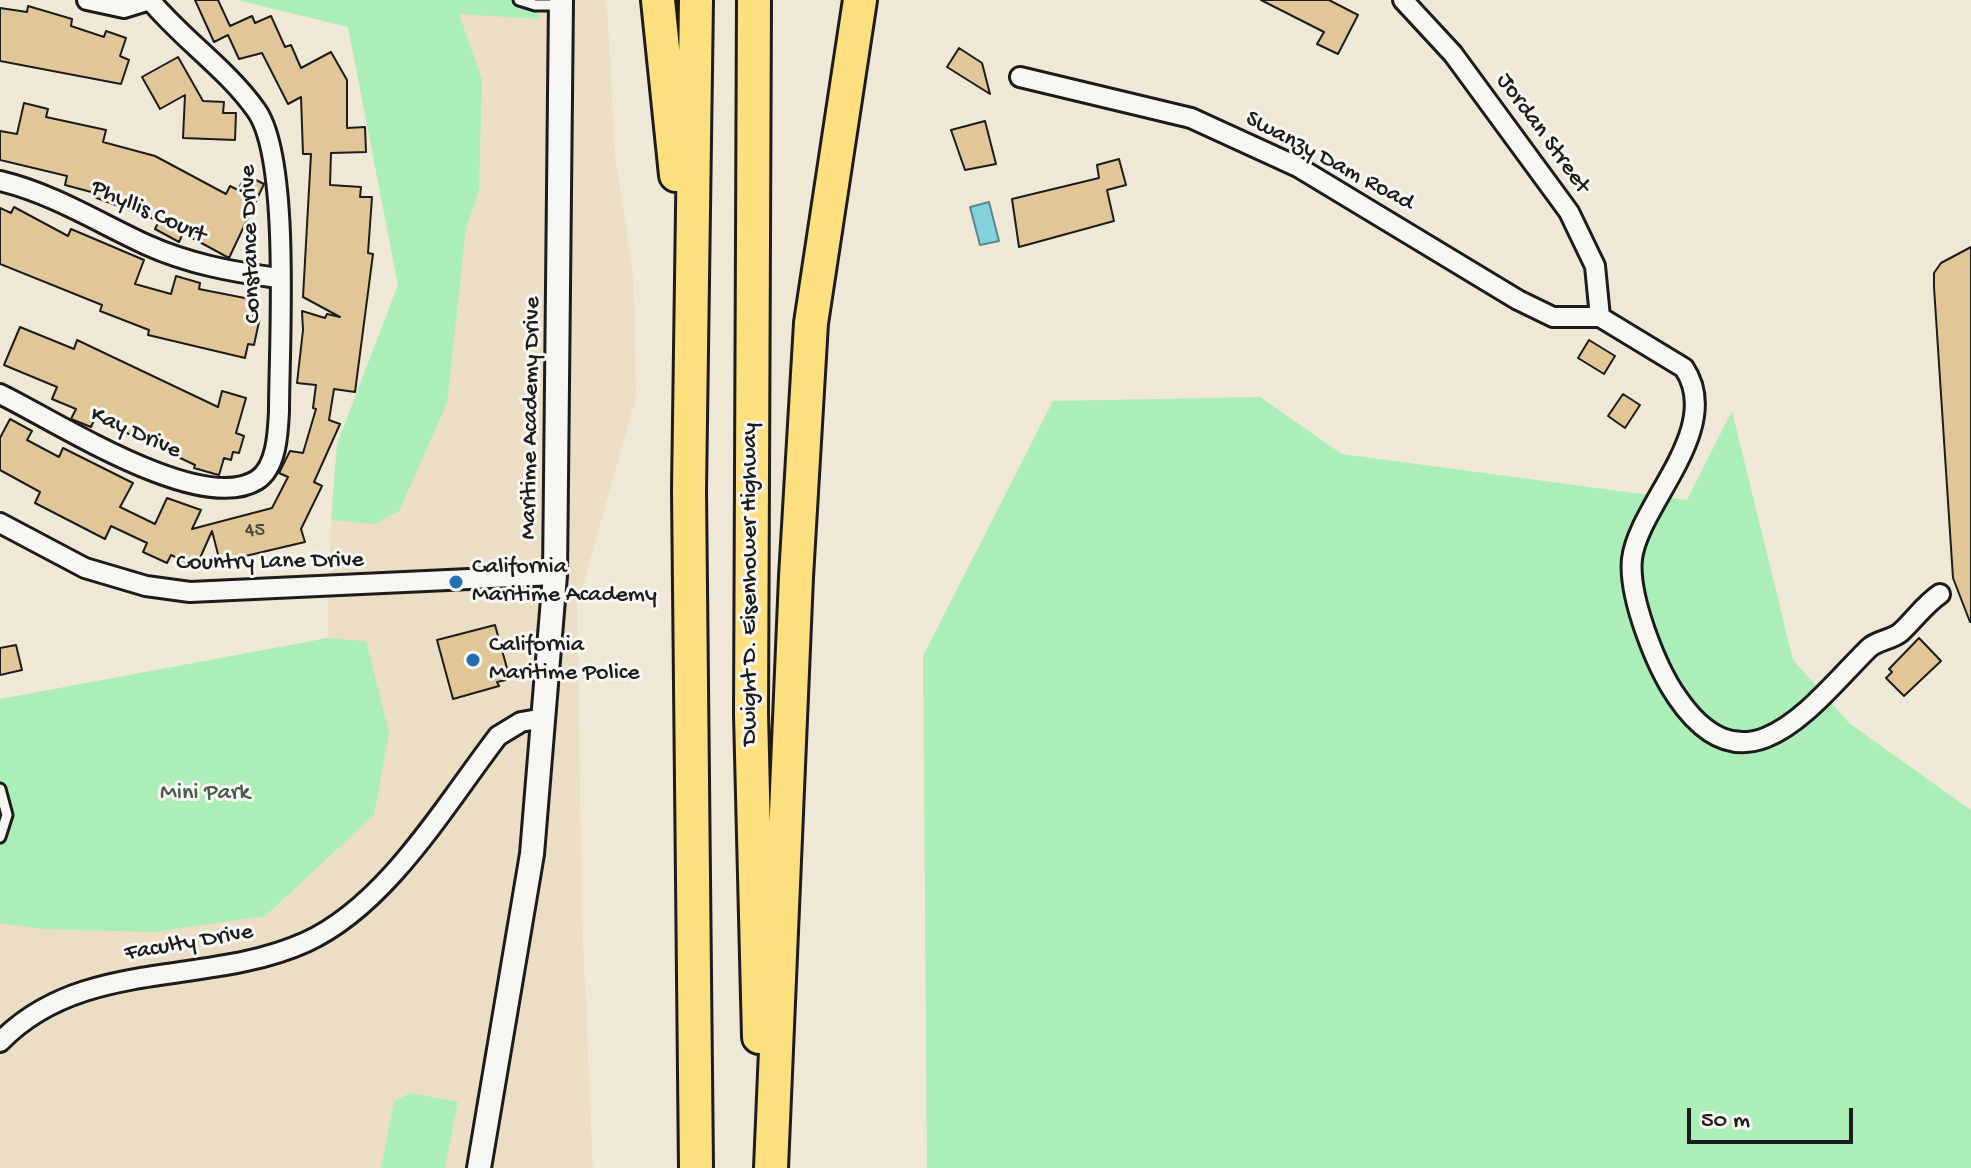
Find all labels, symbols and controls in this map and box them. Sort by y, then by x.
street label: Jordan Street [1489,68,1595,200]
street label: Swanzy Dam Road [1240,105,1418,219]
street label: Constance Drive [235,164,269,324]
street label: Phyllis Court [86,175,210,251]
street label: Maritime Academy Drive [515,296,549,540]
street label: Kay Drive [85,401,185,467]
street label: Dwight D. Eisenhower Highway [737,423,765,745]
house number: 45 [245,520,265,544]
street label: Country Lane Drive [176,547,364,579]
place label: California Maritime Academy [472,554,657,610]
marker: California Maritime Academy [447,573,465,591]
place label: California Maritime Police [489,632,640,688]
marker: California Maritime Police [464,651,482,669]
park label: Mini Park [160,780,250,808]
street label: Faculty Drive [123,919,255,969]
scale bar [1691,1092,1857,1142]
text: 50 m [1701,1107,1750,1136]

